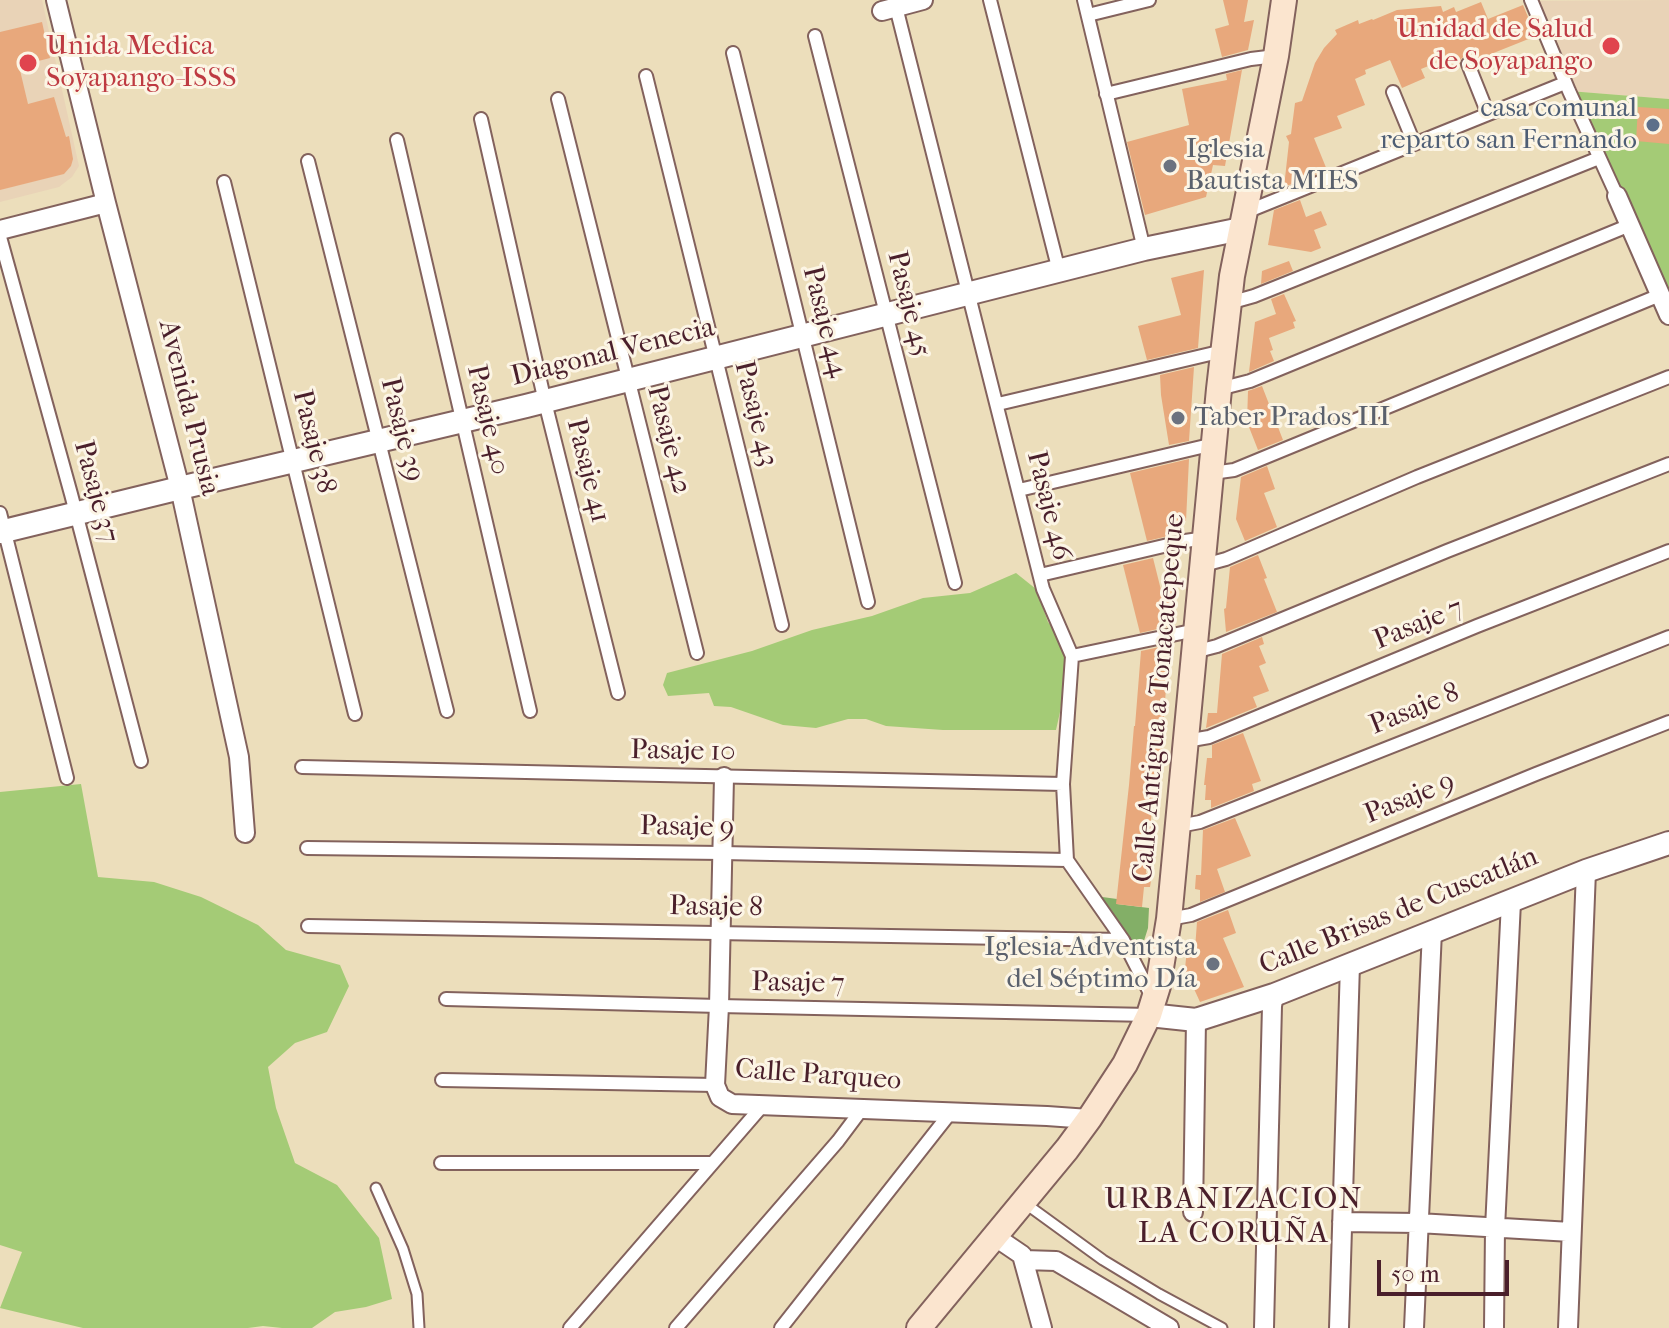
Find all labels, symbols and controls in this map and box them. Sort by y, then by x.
place label: Unidad de Salud de Soyapango [1396,13,1593,79]
place label: Unida Medica Soyapango-ISSS [46,30,236,96]
marker: Unidad de Salud de Soyapango [1600,35,1622,57]
marker: Unida Medica Soyapango-ISSS [17,52,39,74]
place label: casa comunal reparto san Fernando [1380,92,1637,158]
marker: casa comunal reparto san Fernando [1644,116,1662,134]
place label: Iglesia Bautista MIES [1186,133,1358,199]
marker: Iglesia Bautista MIES [1161,157,1179,175]
street label: Pasaje 45 [879,248,937,360]
street label: Pasaje 44 [794,263,854,381]
street label: Diagonal Venecia [508,311,718,395]
street label: Avenida Prusia [150,317,226,499]
street label: Pasaje 43 [726,358,784,470]
street label: Pasaje 40 [458,362,516,478]
street label: Pasaje 39 [372,375,430,485]
street label: Pasaje 42 [638,382,698,498]
street label: Pasaje 38 [284,387,342,497]
place label: Taber Prados III [1194,401,1390,435]
marker: Taber Prados III [1169,409,1187,427]
street label: Pasaje 41 [558,415,616,527]
street label: Pasaje 37 [65,437,125,547]
street label: Pasaje 46 [1018,448,1078,564]
street label: Calle Antigua a Tonacatepeque [1127,512,1193,884]
street label: Pasaje 7 [1369,592,1469,658]
street label: Pasaje 8 [1365,677,1465,743]
street label: Pasaje 10 [630,734,736,770]
street label: Pasaje 9 [1360,766,1460,832]
street label: Pasaje 9 [639,810,735,846]
street label: Calle Brisas de Cuscatlán [1255,841,1543,983]
street label: Pasaje 8 [669,890,763,926]
place label: Iglesia Adventista del Séptimo Día [984,931,1197,997]
marker: Iglesia Adventista del Séptimo Día [1204,955,1222,973]
street label: Pasaje 7 [751,966,845,1002]
street label: Calle Parqueo [734,1053,902,1099]
district label: URBANIZACION LA CORUÑA [1104,1183,1364,1254]
scale bar [1381,1244,1513,1294]
text: 50 m [1391,1260,1440,1288]

